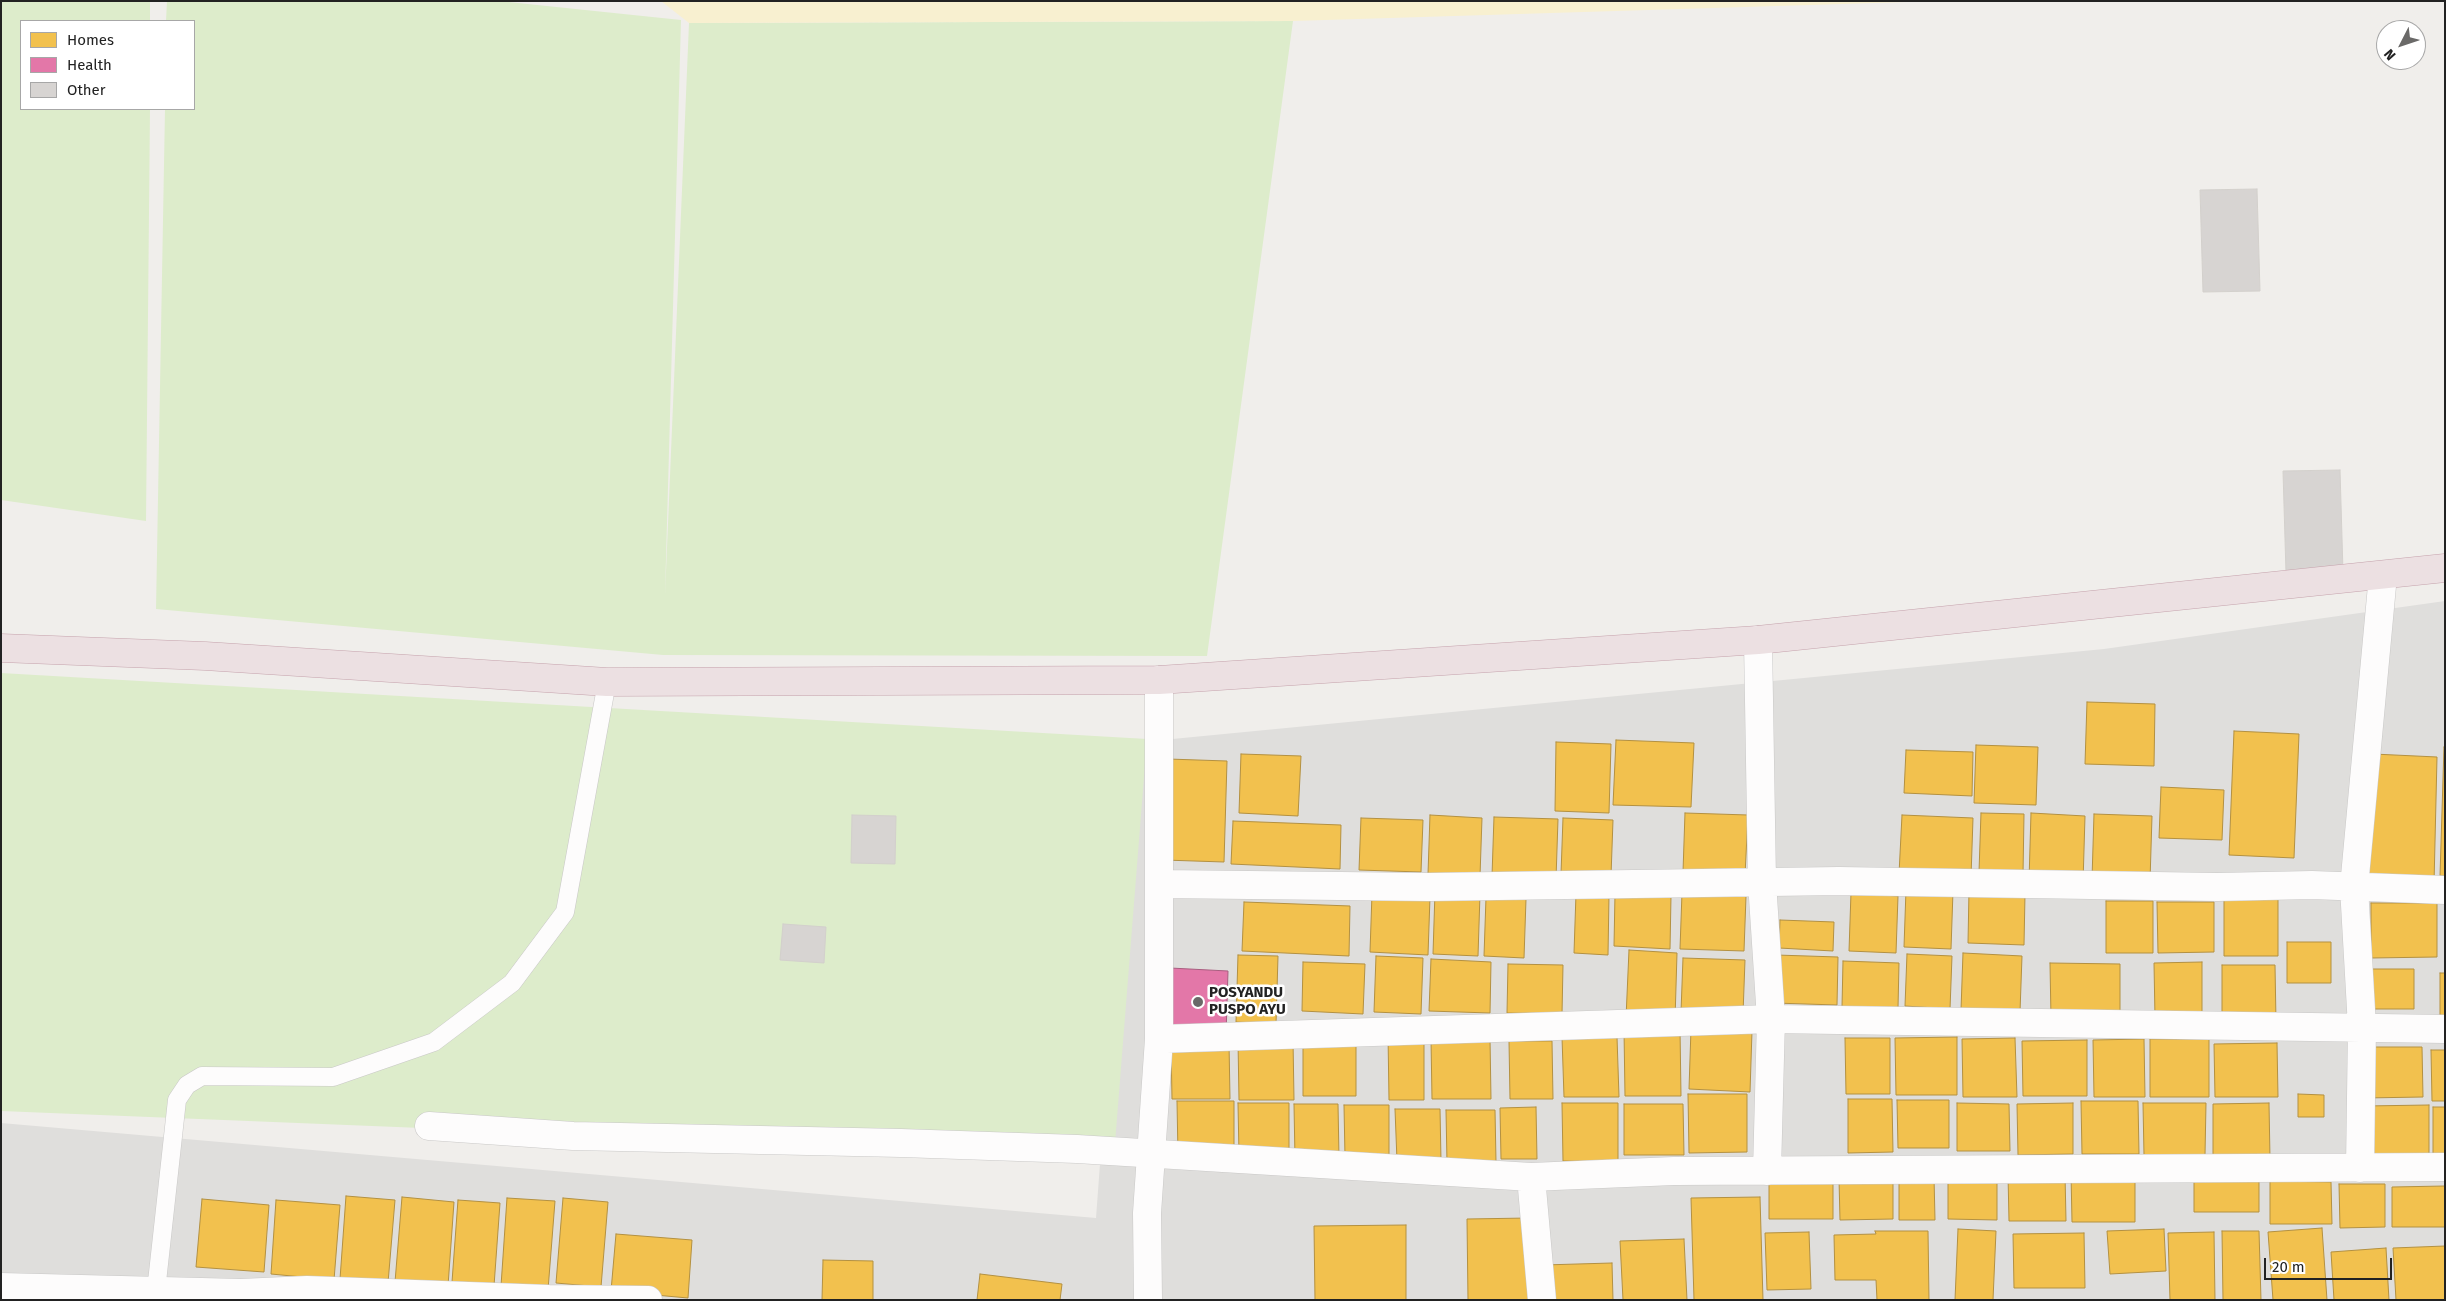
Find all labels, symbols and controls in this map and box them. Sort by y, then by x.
legend [20,20,195,110]
north arrow [2376,20,2426,70]
text: Homes [67,31,114,49]
text: N [2381,45,2400,64]
text: Health [67,56,112,74]
text: Other [67,81,106,99]
place label: POSYANDU PUSPO AYU [1209,984,1286,1019]
marker: POSYANDU PUSPO AYU [1191,995,1205,1009]
scale bar [2266,1248,2394,1280]
text: 20 m [2272,1258,2305,1276]

